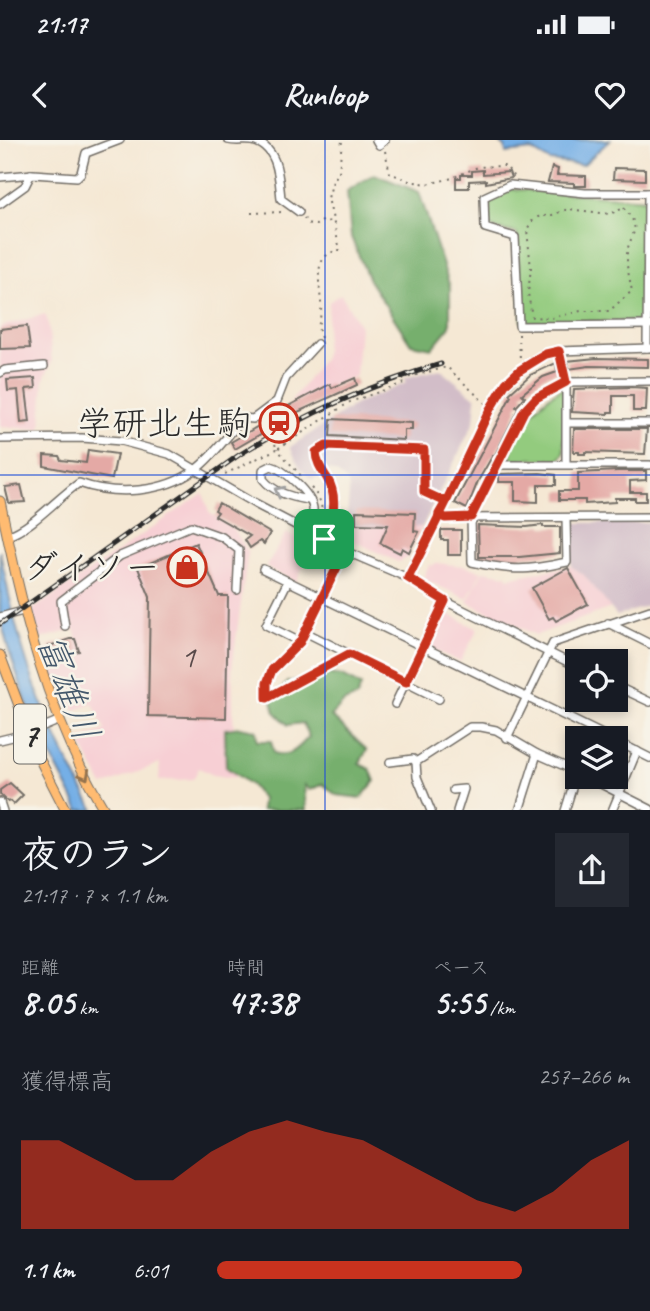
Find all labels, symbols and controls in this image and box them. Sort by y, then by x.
text: 21:17 [35,8,87,41]
text: Runloop [283,74,367,115]
icon: back [21,76,59,114]
icon: heart [591,76,629,114]
place label: 学研北生駒 [77,401,252,446]
station icon: 学研北生駒 [258,402,300,444]
one-way arrow [274,486,287,499]
pin [294,509,354,569]
icon: arrive [305,520,343,558]
place label: ダイソー [23,545,160,590]
shop icon: ダイソー [166,546,208,588]
water label: 富雄川 [27,627,110,747]
house number: 1 [181,636,197,677]
map controls [565,649,628,789]
button: locate [565,649,628,712]
road number: 7 [14,705,46,764]
button: layers [565,726,628,789]
one-way arrow [77,768,91,780]
text: 夜のラン [21,831,173,878]
button: share [555,833,629,907]
text: 21:17 · 7 × 1.1 km [21,881,167,910]
text: 距離 [21,956,59,980]
text: 時間 [227,956,265,980]
text: ペース [433,956,489,980]
text: 8.05 [21,980,75,1025]
text: 47:38 [227,980,297,1025]
text: 5:55 [433,980,486,1025]
text: km [75,996,98,1020]
text: /km [486,996,515,1020]
text: 257–266 m [538,1062,629,1091]
text: 獲得標高 [21,1067,113,1096]
text: 1.1 km [21,1256,75,1285]
text: 6:01 [133,1256,169,1285]

